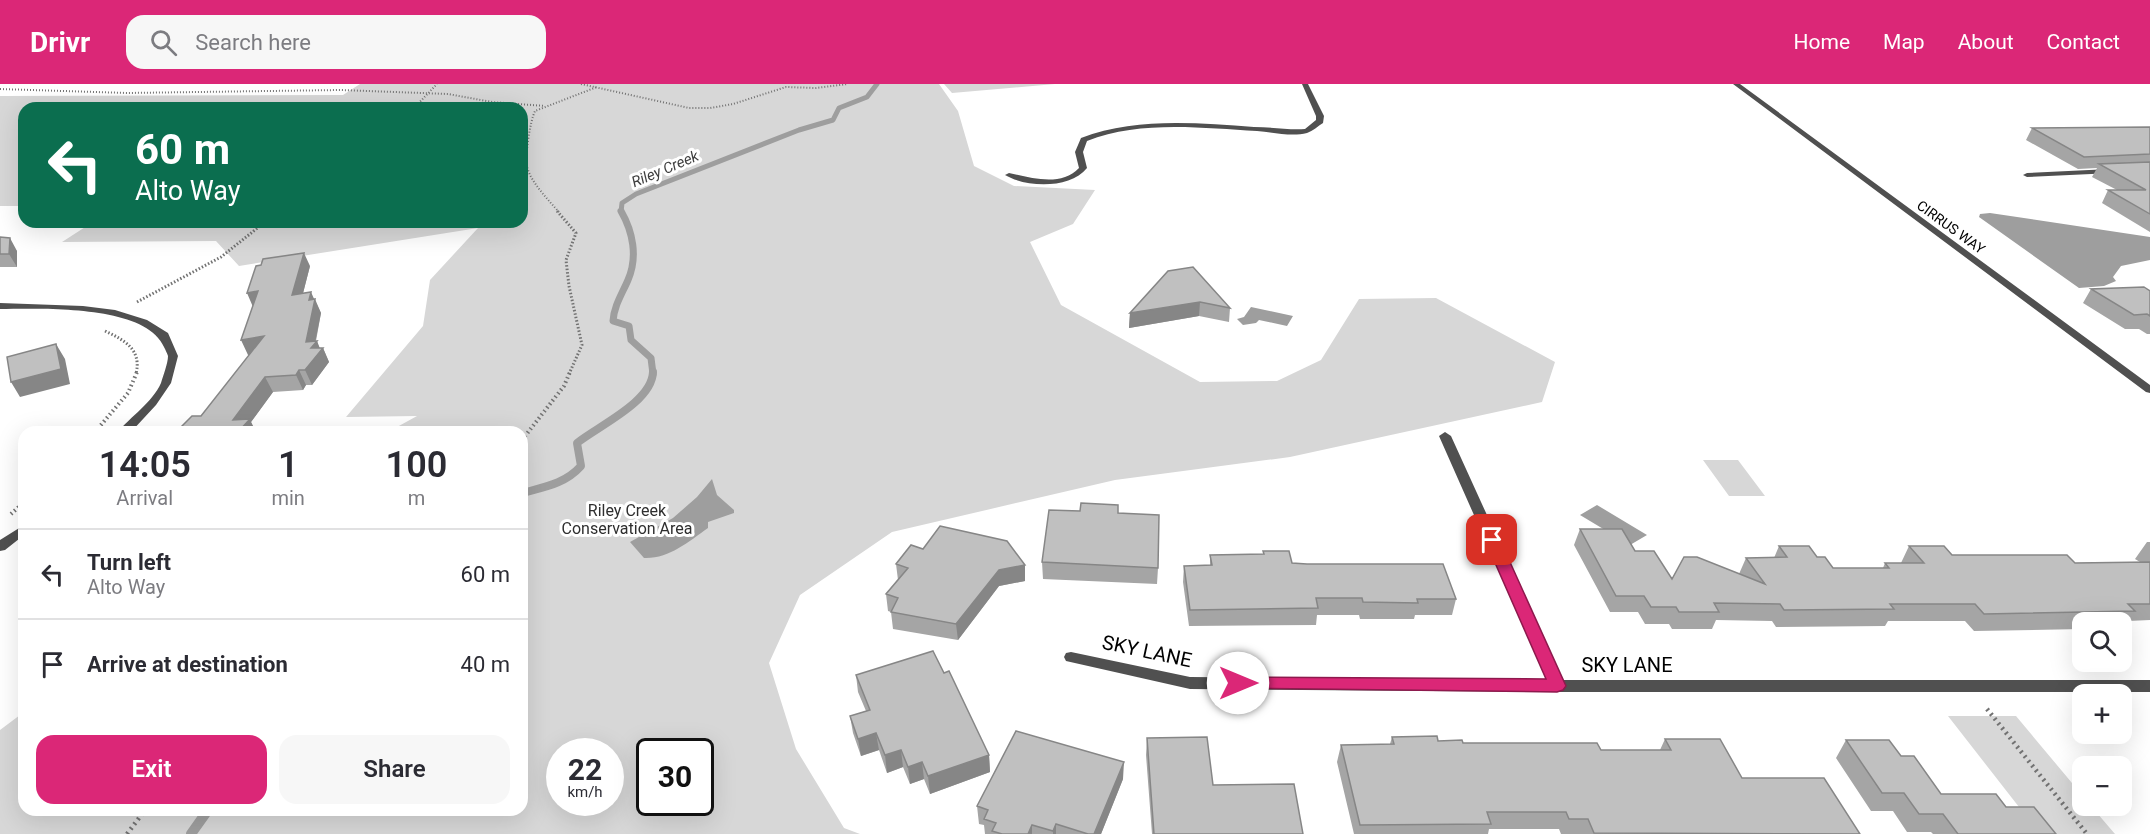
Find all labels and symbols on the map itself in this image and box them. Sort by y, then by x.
water label: Riley Creek [629,147,702,191]
street label: CIRRUS WAY [1914,197,1989,257]
park label: Riley Creek Conservation Area [562,501,692,538]
pin [1466,514,1517,565]
street label: SKY LANE [1100,630,1194,672]
position arrow [1206,651,1270,715]
street label: SKY LANE [1581,653,1673,677]
speed limit sign: 30 [636,738,714,816]

